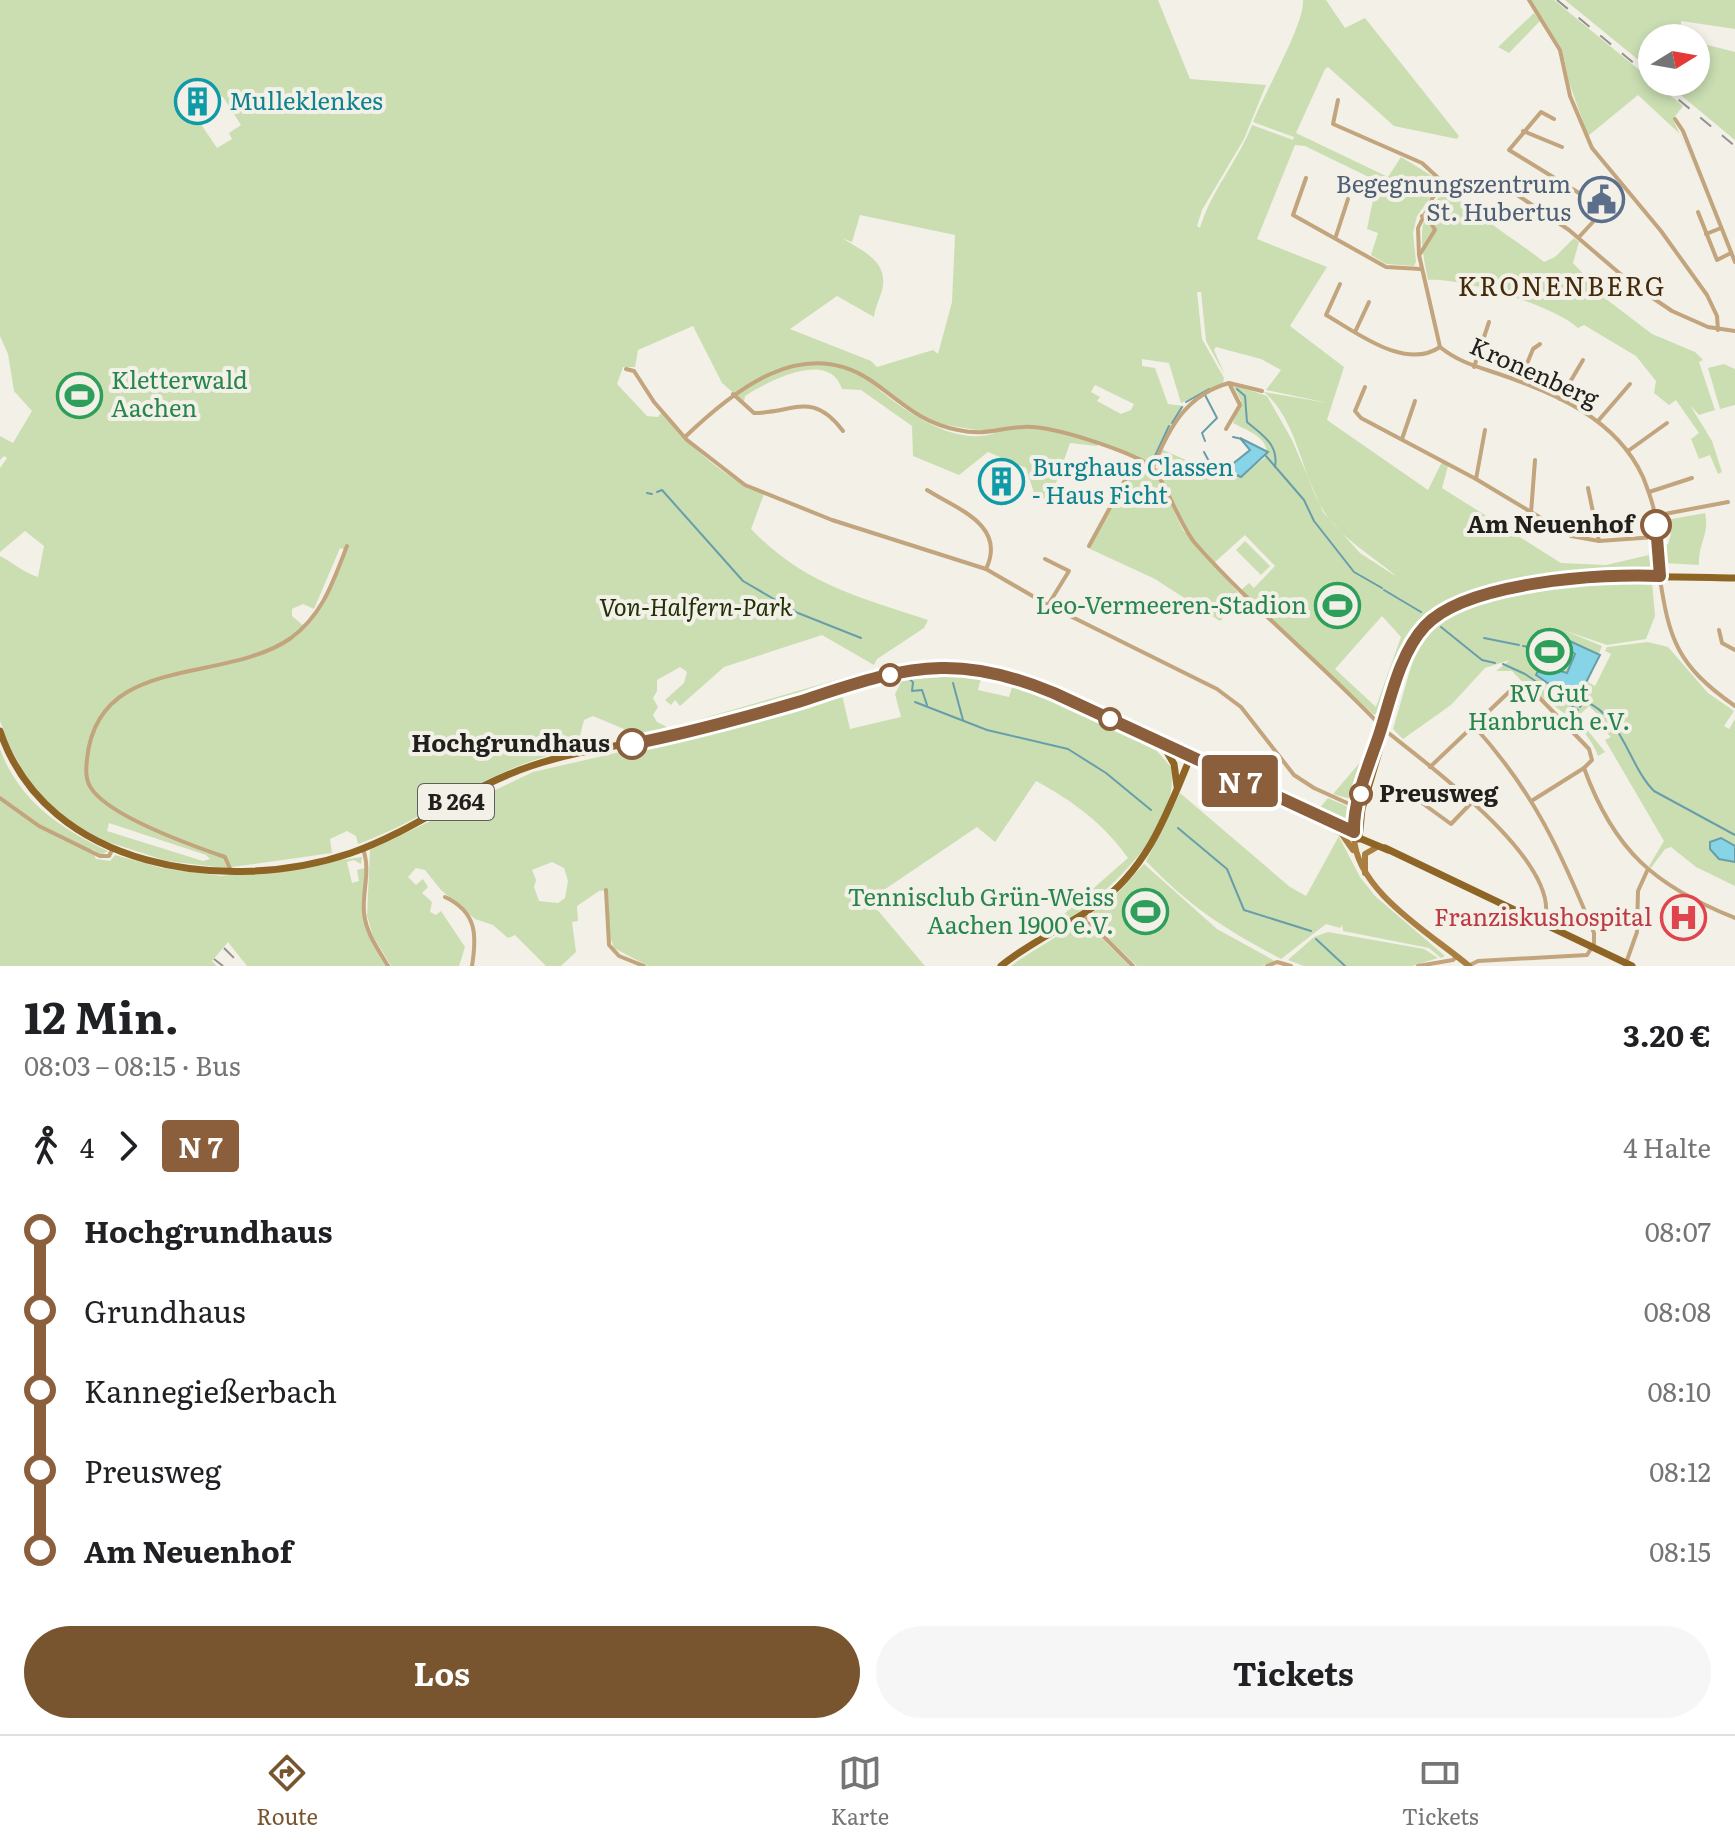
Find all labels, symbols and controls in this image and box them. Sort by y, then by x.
north arrow [1638,24,1710,96]
map controls [1638,24,1710,96]
building icon: Mulleklenkes [174,78,222,126]
place label: Mulleklenkes [229,82,383,117]
place label: Begegnungszentrum St. Hubertus [1336,165,1571,228]
public building icon: Begegnungszentrum St. Hubertus [1578,175,1626,223]
district label: KRONENBERG [1458,265,1666,304]
street label: Kronenberg [1465,327,1606,415]
place label: Kletterwald Aachen [111,361,248,424]
sports icon: Kletterwald Aachen [56,371,104,419]
place label: Burghaus Classen - Haus Ficht [1032,448,1234,511]
building icon: Burghaus Classen - Haus Ficht [977,458,1025,506]
place label: Am Neuenhof [1467,505,1637,540]
marker: Am Neuenhof [1641,510,1671,540]
sports icon: Leo-Vermeeren-Stadion [1314,582,1362,630]
place label: Leo-Vermeeren-Stadion [1035,586,1307,621]
park label: Von-Halfern-Park [599,588,794,623]
sports icon: RV Gut Hanbruch e.V. [1525,628,1573,676]
unlabelled marker [879,664,901,686]
place label: RV Gut Hanbruch e.V. [1468,674,1630,737]
unlabelled marker [1099,708,1121,730]
place label: Hochgrundhaus [411,724,610,759]
marker: Hochgrundhaus [617,729,647,759]
line badge: N 7 [1194,755,1286,807]
text: N 7 [1218,760,1262,802]
place label: Preusweg [1379,774,1499,809]
marker: Preusweg [1350,783,1372,805]
road number: B 264 [418,784,494,820]
place label: Tennisclub Grün-Weiss Aachen 1900 e.V. [848,878,1114,941]
sports icon: Tennisclub Grün-Weiss Aachen 1900 e.V. [1121,888,1169,936]
hospital icon: Franziskushospital [1659,894,1707,942]
place label: Franziskushospital [1434,898,1652,933]
text: 12 Min. [24,982,179,1048]
text: 3.20 € [1623,1012,1711,1056]
text: 08:03 – 08:15 · Bus [24,1045,240,1084]
icon: walk [24,1124,68,1168]
icon: forward [106,1124,150,1168]
text: N 7 [178,1125,223,1167]
text: 4 [80,1127,94,1166]
text: 4 Halte [1623,1127,1711,1166]
text: Hochgrundhaus [84,1208,333,1252]
text: 08:07 [1645,1211,1711,1250]
text: Grundhaus [84,1288,246,1332]
text: 08:08 [1644,1291,1711,1330]
text: Kannegießerbach [84,1368,337,1412]
text: 08:10 [1647,1371,1711,1410]
text: Preusweg [84,1448,222,1492]
text: 08:12 [1649,1451,1711,1490]
text: Am Neuenhof [84,1528,293,1572]
text: 08:15 [1649,1531,1711,1570]
button: Los [24,1626,860,1718]
button: Tickets [876,1626,1711,1718]
tab: Route [256,1751,318,1832]
tab: Karte [831,1751,889,1832]
tab: Tickets [1402,1751,1479,1832]

